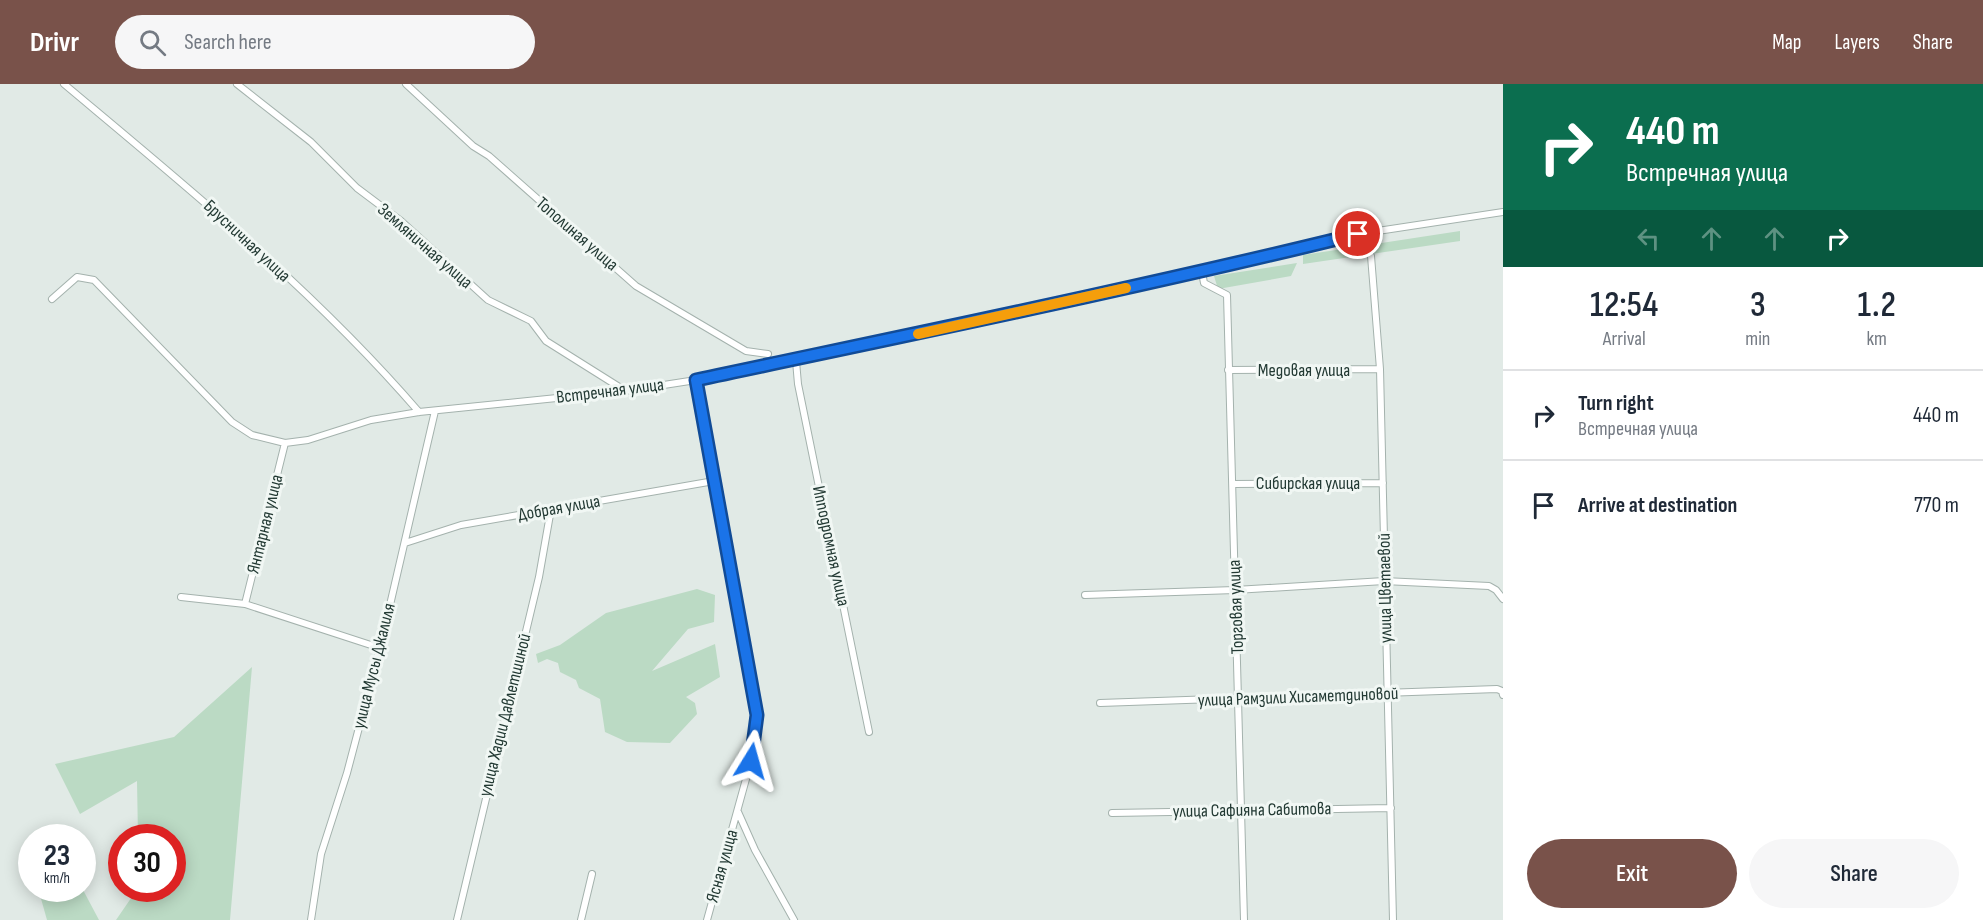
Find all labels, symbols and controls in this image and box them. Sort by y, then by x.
search box [115,15,535,69]
text: Drivr [30,26,79,59]
icon: search [136,26,169,59]
text: Search here [184,29,272,56]
text: Map [1772,30,1801,55]
text: Layers [1834,30,1880,55]
text: Share [1913,30,1953,55]
text: 440 m [1626,106,1720,157]
icon: right [1527,108,1605,186]
text: Встречная улица [1626,157,1788,189]
street label: Тополиная улица [532,193,622,275]
street label: Брусничная улица [199,196,295,287]
street label: Земляничная улица [373,199,477,293]
pin [1332,208,1383,259]
icon: arrive [1341,217,1374,250]
icon: left [1632,222,1665,255]
icon: ahead [1695,222,1728,255]
icon: ahead [1758,222,1791,255]
icon: right [1821,222,1854,255]
text: 12:54 [1590,284,1658,327]
text: 3 [1750,284,1766,327]
text: 1.2 [1858,284,1896,327]
text: Arrival [1603,327,1646,351]
text: min [1745,327,1770,351]
text: km [1866,327,1887,351]
street label: Медовая улица [1258,360,1350,381]
street label: Встречная улица [555,374,665,408]
text: Turn right [1578,390,1654,417]
icon: right [1527,399,1560,432]
text: 440 m [1913,402,1959,429]
text: Встречная улица [1578,417,1698,441]
street label: Янтарная улица [243,472,287,576]
street label: Сибирская улица [1256,473,1360,494]
street label: Ипподромная улица [808,484,854,608]
icon: arrive [1527,489,1560,522]
street label: Добрая улица [516,490,602,526]
text: Arrive at destination [1578,492,1737,519]
text: 770 m [1914,492,1959,519]
street label: улица Цветаевой [1374,533,1396,643]
street label: Торговая улица [1224,559,1248,655]
street label: улица Мусы Джалиля [348,601,400,731]
street label: улица Хадии Давлетшиной [475,631,535,799]
street label: улица Рамзили Хисаметдиновой [1197,683,1399,711]
position arrow [719,729,783,793]
street label: улица Сафияна Сабитова [1172,798,1332,822]
speed limit sign: 30 [108,824,186,902]
street label: Ясная улица [702,827,742,905]
text: 23 [44,838,70,874]
button: Exit [1527,839,1737,908]
button: Share [1749,839,1959,908]
text: km/h [44,869,70,888]

